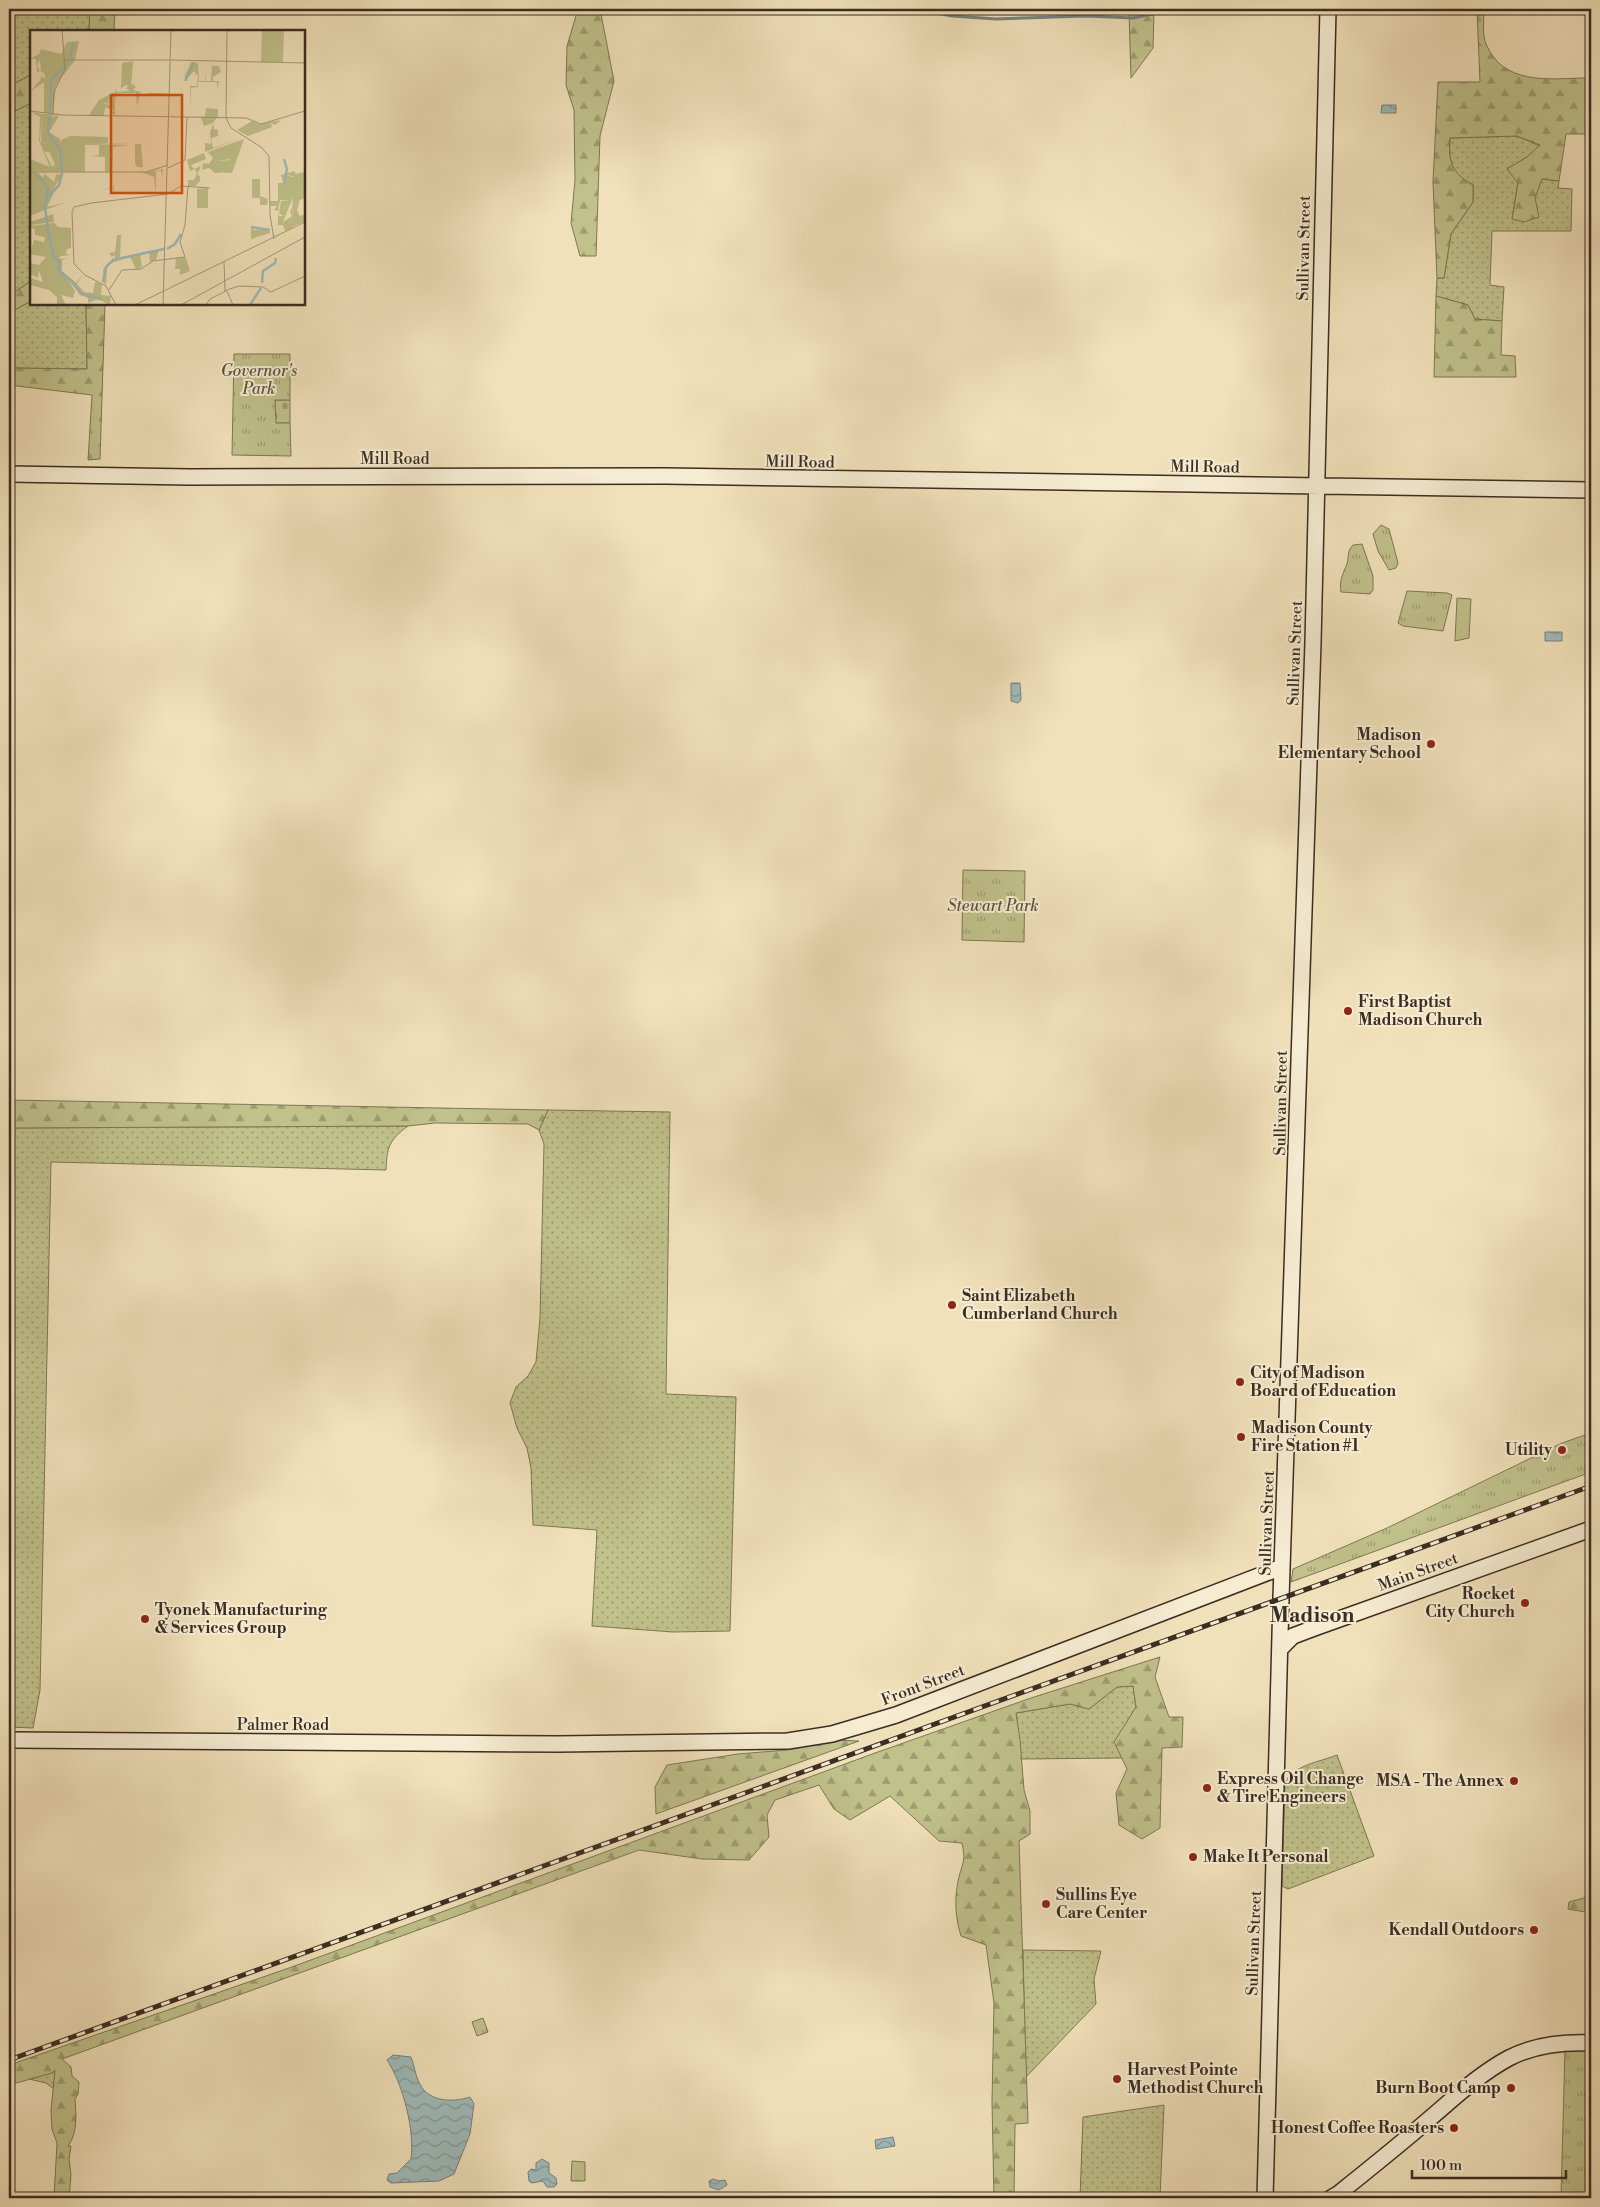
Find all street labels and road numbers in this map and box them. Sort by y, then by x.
street label: Sullivan Street [1293,195,1315,301]
street label: Mill Road [360,449,430,469]
street label: Mill Road [765,451,835,473]
street label: Mill Road [1170,456,1240,478]
street label: Sullivan Street [1283,600,1307,706]
street label: Sullivan Street [1270,1050,1292,1156]
street label: Sullivan Street [1255,1470,1279,1576]
street label: Main Street [1375,1548,1461,1596]
street label: Front Street [878,1660,968,1710]
street label: Palmer Road [237,1715,329,1735]
street label: Sullivan Street [1242,1890,1266,1996]

